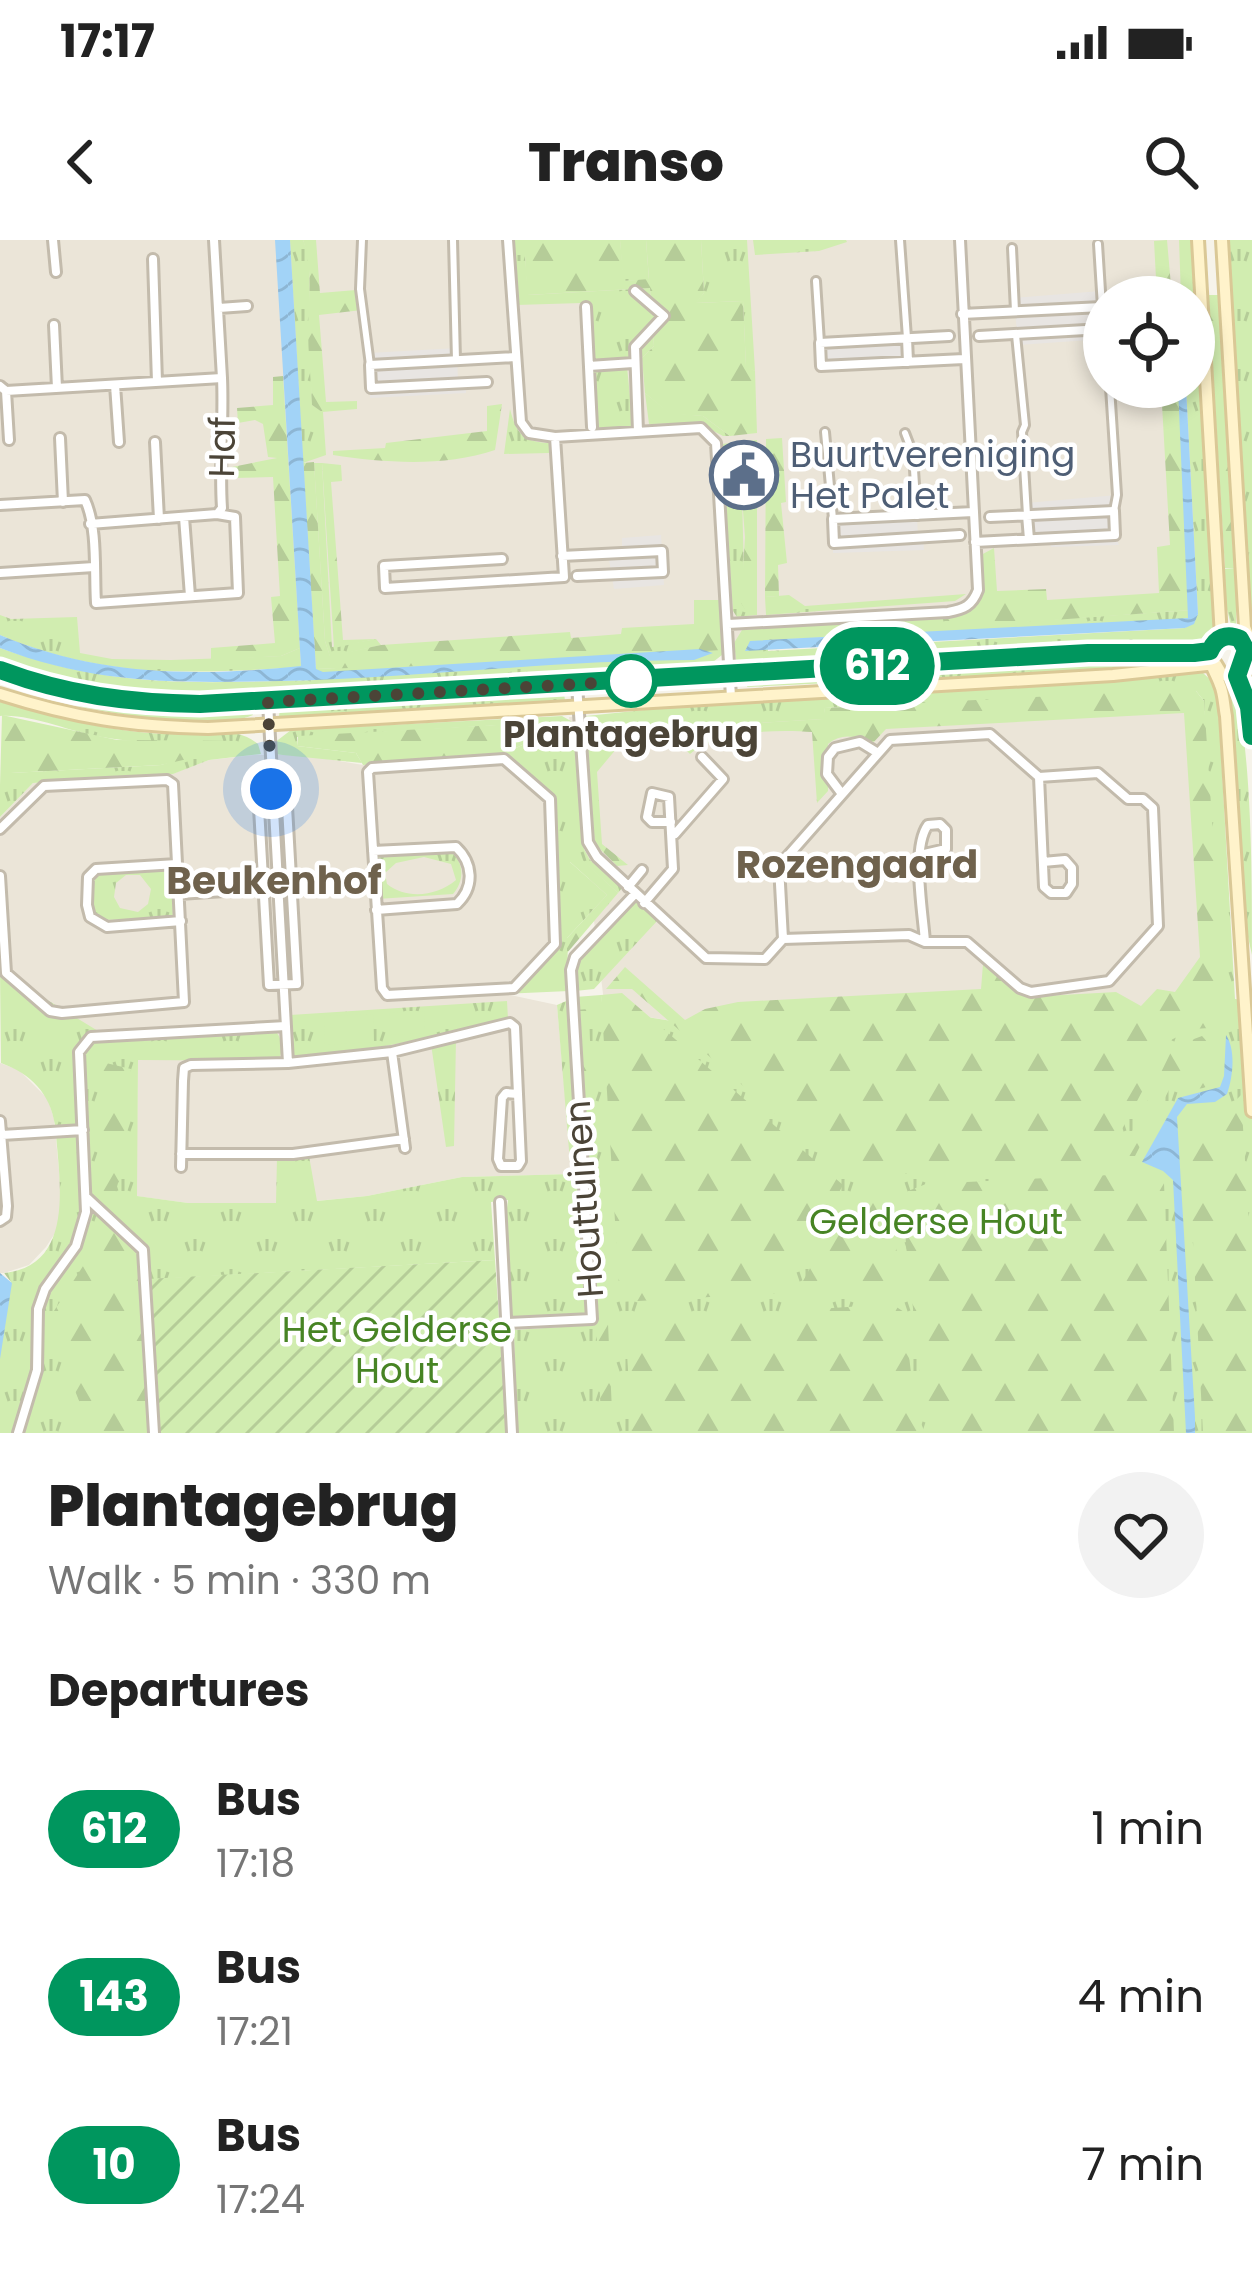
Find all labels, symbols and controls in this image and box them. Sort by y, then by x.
text: 17:17 [60,10,155,73]
text: Transo [528,124,724,200]
icon: back [48,129,114,195]
icon: search [1138,129,1204,195]
map controls [1083,276,1215,408]
button: locate [1083,276,1215,408]
street label: Haf [196,416,248,478]
place label: Buurtvereniging Het Palet [790,429,1075,521]
public building icon: Buurtvereniging Het Palet [709,440,779,510]
line badge: 612 [808,627,946,705]
text: 612 [844,636,910,695]
marker: Plantagebrug [606,656,656,706]
place label: Plantagebrug [503,709,759,760]
your location [241,759,301,819]
district label: Rozengaard [736,837,978,892]
district label: Beukenhof [166,853,382,908]
street label: Houttuinen [552,1099,616,1299]
park label: Gelderse Hout [809,1196,1063,1247]
park label: Het Gelderse Hout [282,1304,512,1396]
text: Plantagebrug [48,1466,458,1546]
button: heart [1078,1472,1204,1598]
text: Walk · 5 min · 330 m [48,1553,431,1608]
text: Departures [48,1659,310,1722]
text: Bus [216,1768,301,1831]
text: 1 min [1091,1797,1204,1860]
text: 612 [81,1799,147,1858]
text: 17:18 [216,1836,295,1891]
text: Bus [216,1936,301,1999]
text: 4 min [1077,1965,1204,2028]
text: 143 [79,1967,149,2026]
text: 17:21 [216,2004,293,2059]
text: Bus [216,2104,301,2167]
text: 7 min [1081,2133,1204,2196]
text: 10 [92,2135,136,2194]
text: 17:24 [216,2172,305,2227]

